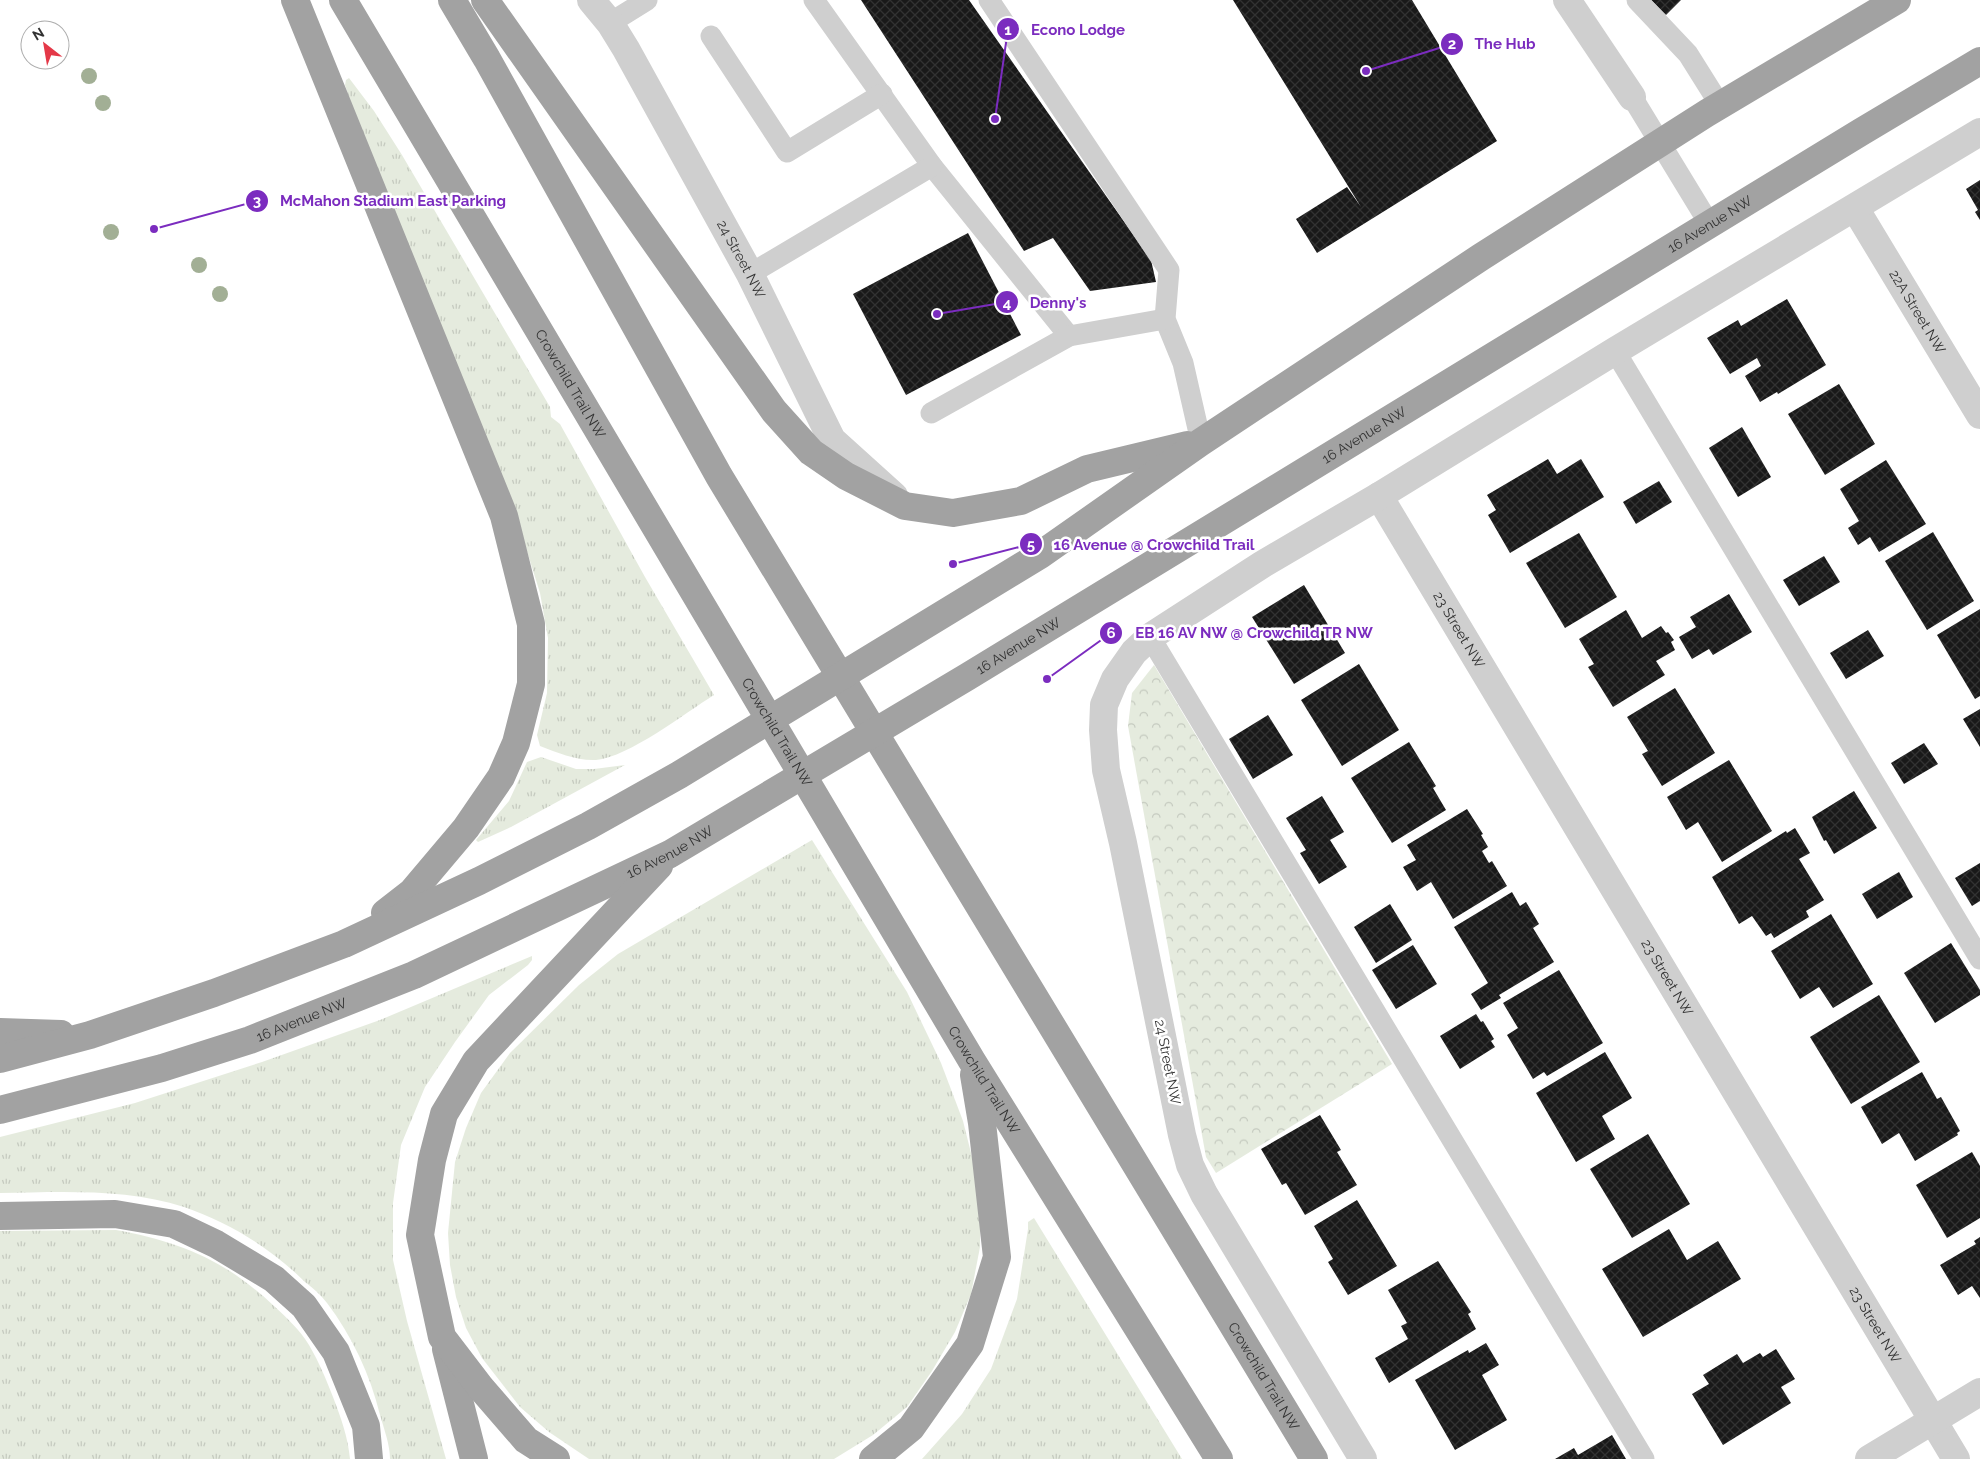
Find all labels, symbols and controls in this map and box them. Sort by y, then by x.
callout: Econo Lodge [996,14,1135,44]
north arrow [20,20,70,70]
text: 1 [1004,21,1012,39]
text: Econo Lodge [1031,21,1125,39]
text: N [30,24,47,43]
callout: The Hub [1440,29,1545,59]
text: 2 [1448,35,1456,53]
text: The Hub [1475,35,1536,53]
callout: McMahon Stadium East Parking [245,186,516,216]
text: 3 [253,192,261,210]
text: McMahon Stadium East Parking [280,192,506,210]
street label: 16 Avenue NW [1665,192,1755,256]
street label: 24 Street NW [714,217,769,301]
street label: 22A Street NW [1886,267,1949,357]
callout: Denny's [995,287,1097,317]
text: 4 [1003,294,1012,312]
text: Denny's [1030,294,1086,312]
street label: Crowchild Trail NW [532,326,609,441]
street label: 16 Avenue NW [1319,403,1409,467]
callout: 16 Avenue @ Crowchild Trail [1018,529,1265,559]
text: 5 [1027,536,1035,554]
text: 16 Avenue @ Crowchild Trail [1054,536,1255,554]
street label: 23 Street NW [1430,589,1488,671]
street label: 16 Avenue NW [973,614,1064,678]
callout: EB 16 AV NW @ Crowchild TR NW [1099,618,1383,648]
text: 6 [1106,624,1116,642]
text: EB 16 AV NW @ Crowchild TR NW [1135,624,1373,642]
street label: Crowchild Trail NW [739,675,816,790]
street label: 16 Avenue NW [624,822,716,881]
street label: 23 Street NW [1638,936,1697,1019]
street label: 16 Avenue NW [254,994,349,1045]
street label: 24 Street NW [1152,1018,1184,1106]
street label: Crowchild Trail NW [945,1023,1023,1137]
street label: 23 Street NW [1846,1284,1905,1366]
street label: Crowchild Trail NW [1225,1319,1303,1433]

